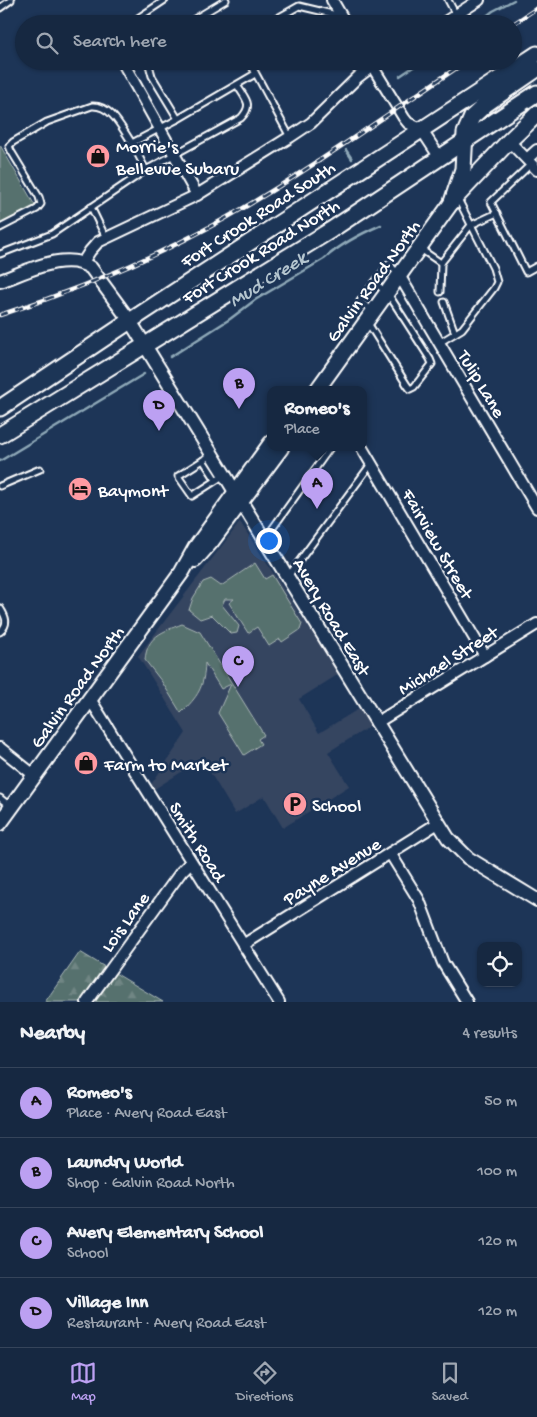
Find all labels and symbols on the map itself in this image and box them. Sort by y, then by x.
place label: Morrie's Bellevue Subaru [115,137,239,182]
shop icon: Morrie's Bellevue Subaru [85,143,111,169]
street label: Fort Crook Road South [176,157,341,275]
street label: Fort Crook Road North [178,195,345,311]
street label: Galvin Road North [323,216,427,348]
water label: Mud Creek [226,247,314,314]
street label: Tulip Lane [450,346,509,423]
pin: B [223,368,255,409]
pin: D [143,390,175,431]
pin: A [301,468,333,509]
hotel icon: Baymont [67,476,93,502]
place label: Baymont [97,481,170,504]
street label: Fairview Street [395,485,478,606]
your location [256,528,282,554]
street label: Avery Road East [286,555,375,683]
street label: Michael Street [395,621,505,702]
street label: Galvin Road North [27,622,131,754]
pin: C [222,646,254,687]
shop icon: Farm to Market [73,750,99,776]
place label: Farm to Market [103,755,230,778]
parking icon: School [282,791,308,817]
place label: School [312,796,361,819]
street label: Smith Road [162,798,231,889]
street label: Payne Avenue [279,834,386,913]
street label: Lois Lane [97,888,156,958]

